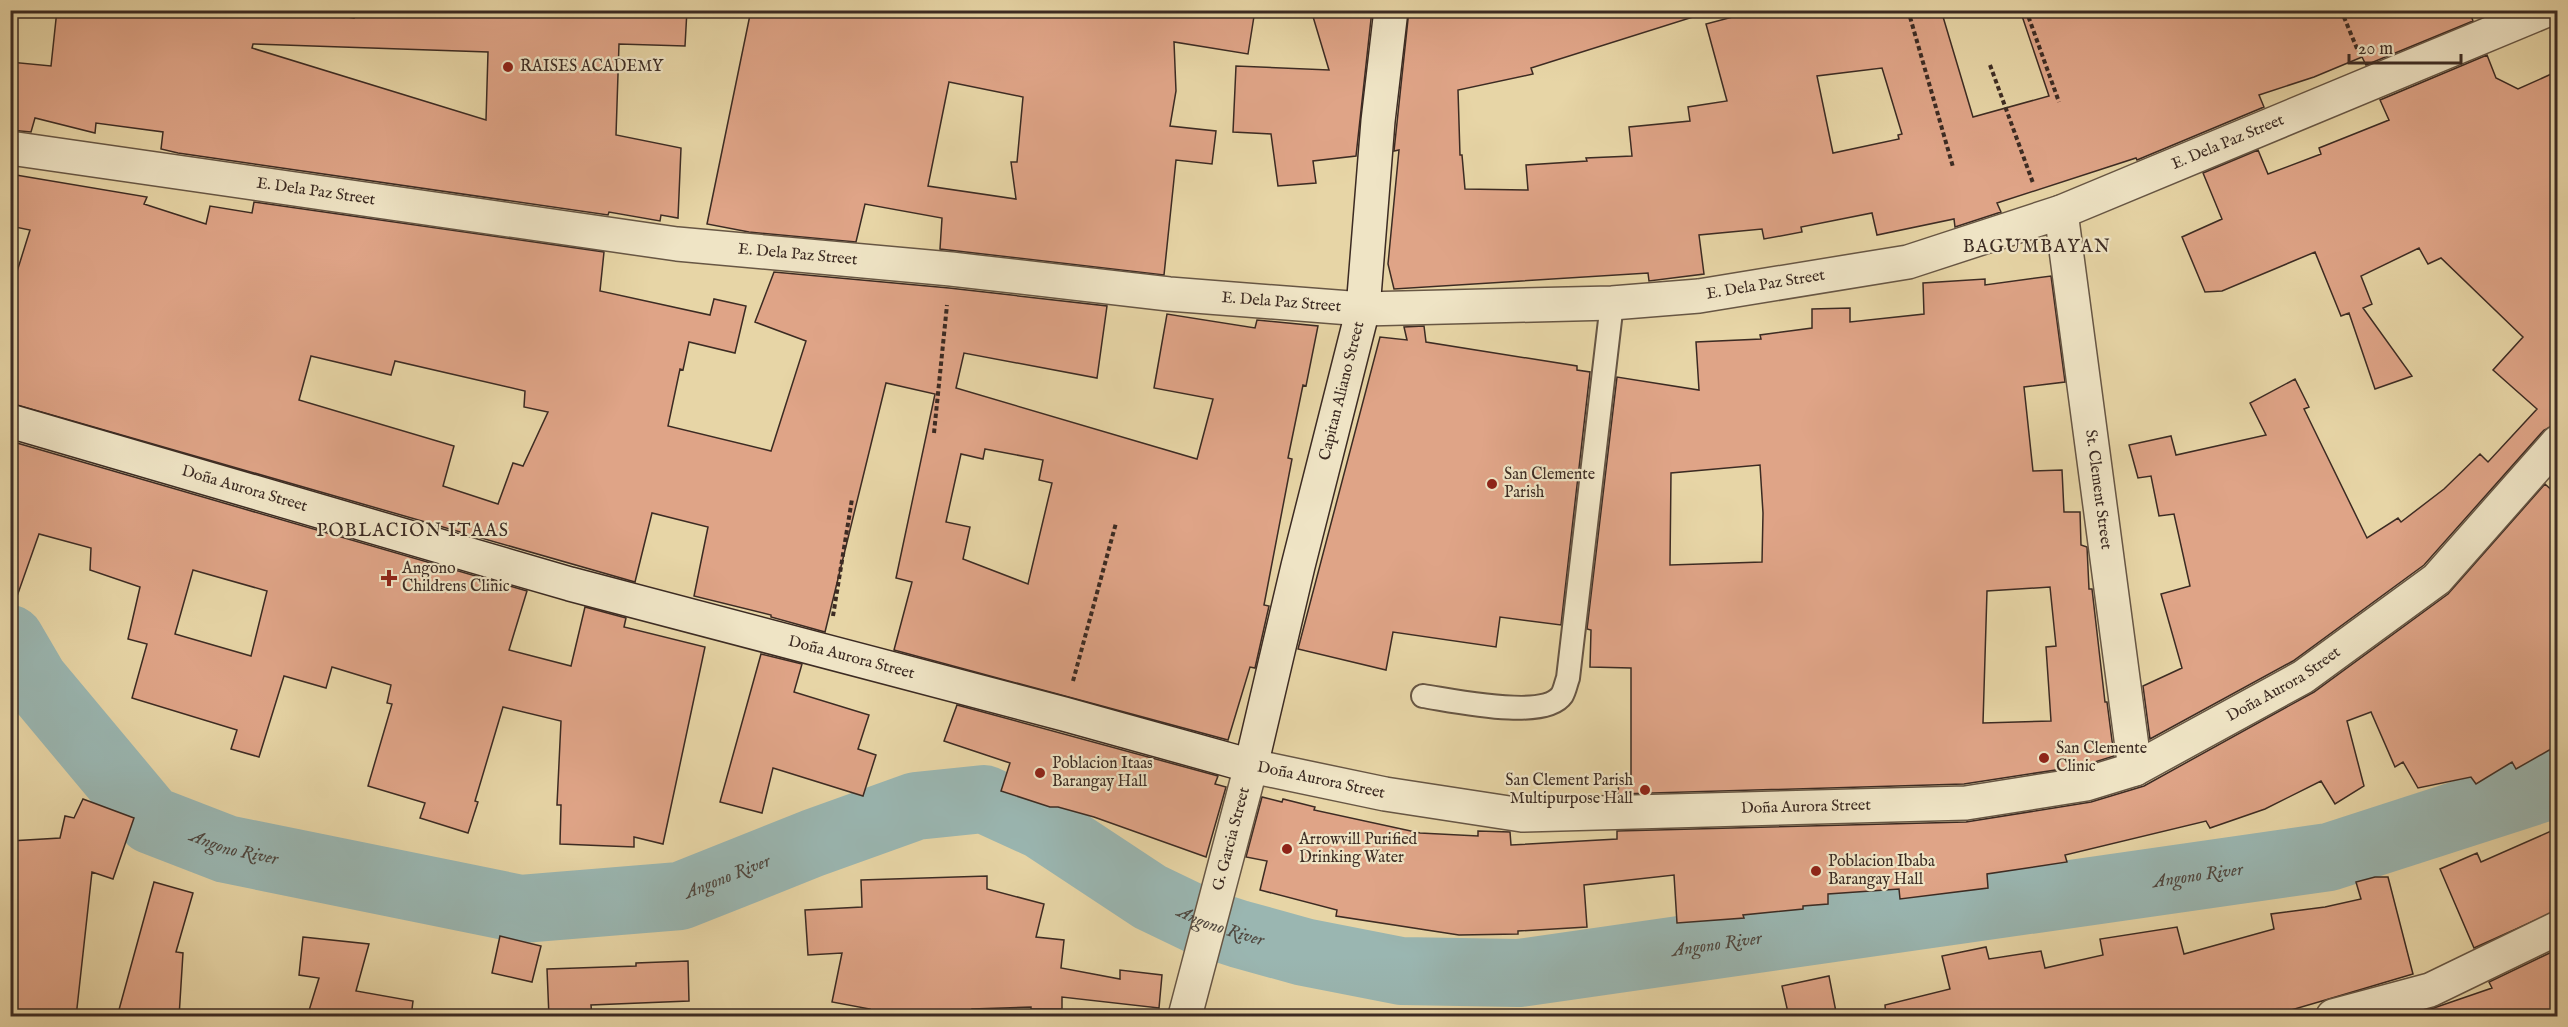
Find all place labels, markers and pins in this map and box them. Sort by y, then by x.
place label: RAISES ACADEMY [520,57,664,77]
marker: RAISES ACADEMY [501,60,515,74]
place label: San Clemente Parish [1504,465,1595,503]
marker: San Clemente Parish [1485,477,1499,491]
place label: Angono Childrens Clinic [401,559,510,597]
marker: Angono Childrens Clinic [380,569,398,587]
place label: San Clemente Clinic [2056,739,2147,777]
marker: San Clemente Clinic [2037,751,2051,765]
place label: Poblacion Itaas Barangay Hall [1052,754,1153,792]
marker: Poblacion Itaas Barangay Hall [1033,766,1047,780]
place label: San Clement Parish Multipurpose Hall [1505,771,1634,809]
marker: San Clement Parish Multipurpose Hall [1638,783,1652,797]
place label: Arrowvill Purified Drinking Water [1298,830,1418,868]
marker: Arrowvill Purified Drinking Water [1280,842,1294,856]
place label: Poblacion Ibaba Barangay Hall [1828,852,1935,890]
marker: Poblacion Ibaba Barangay Hall [1809,864,1823,878]

